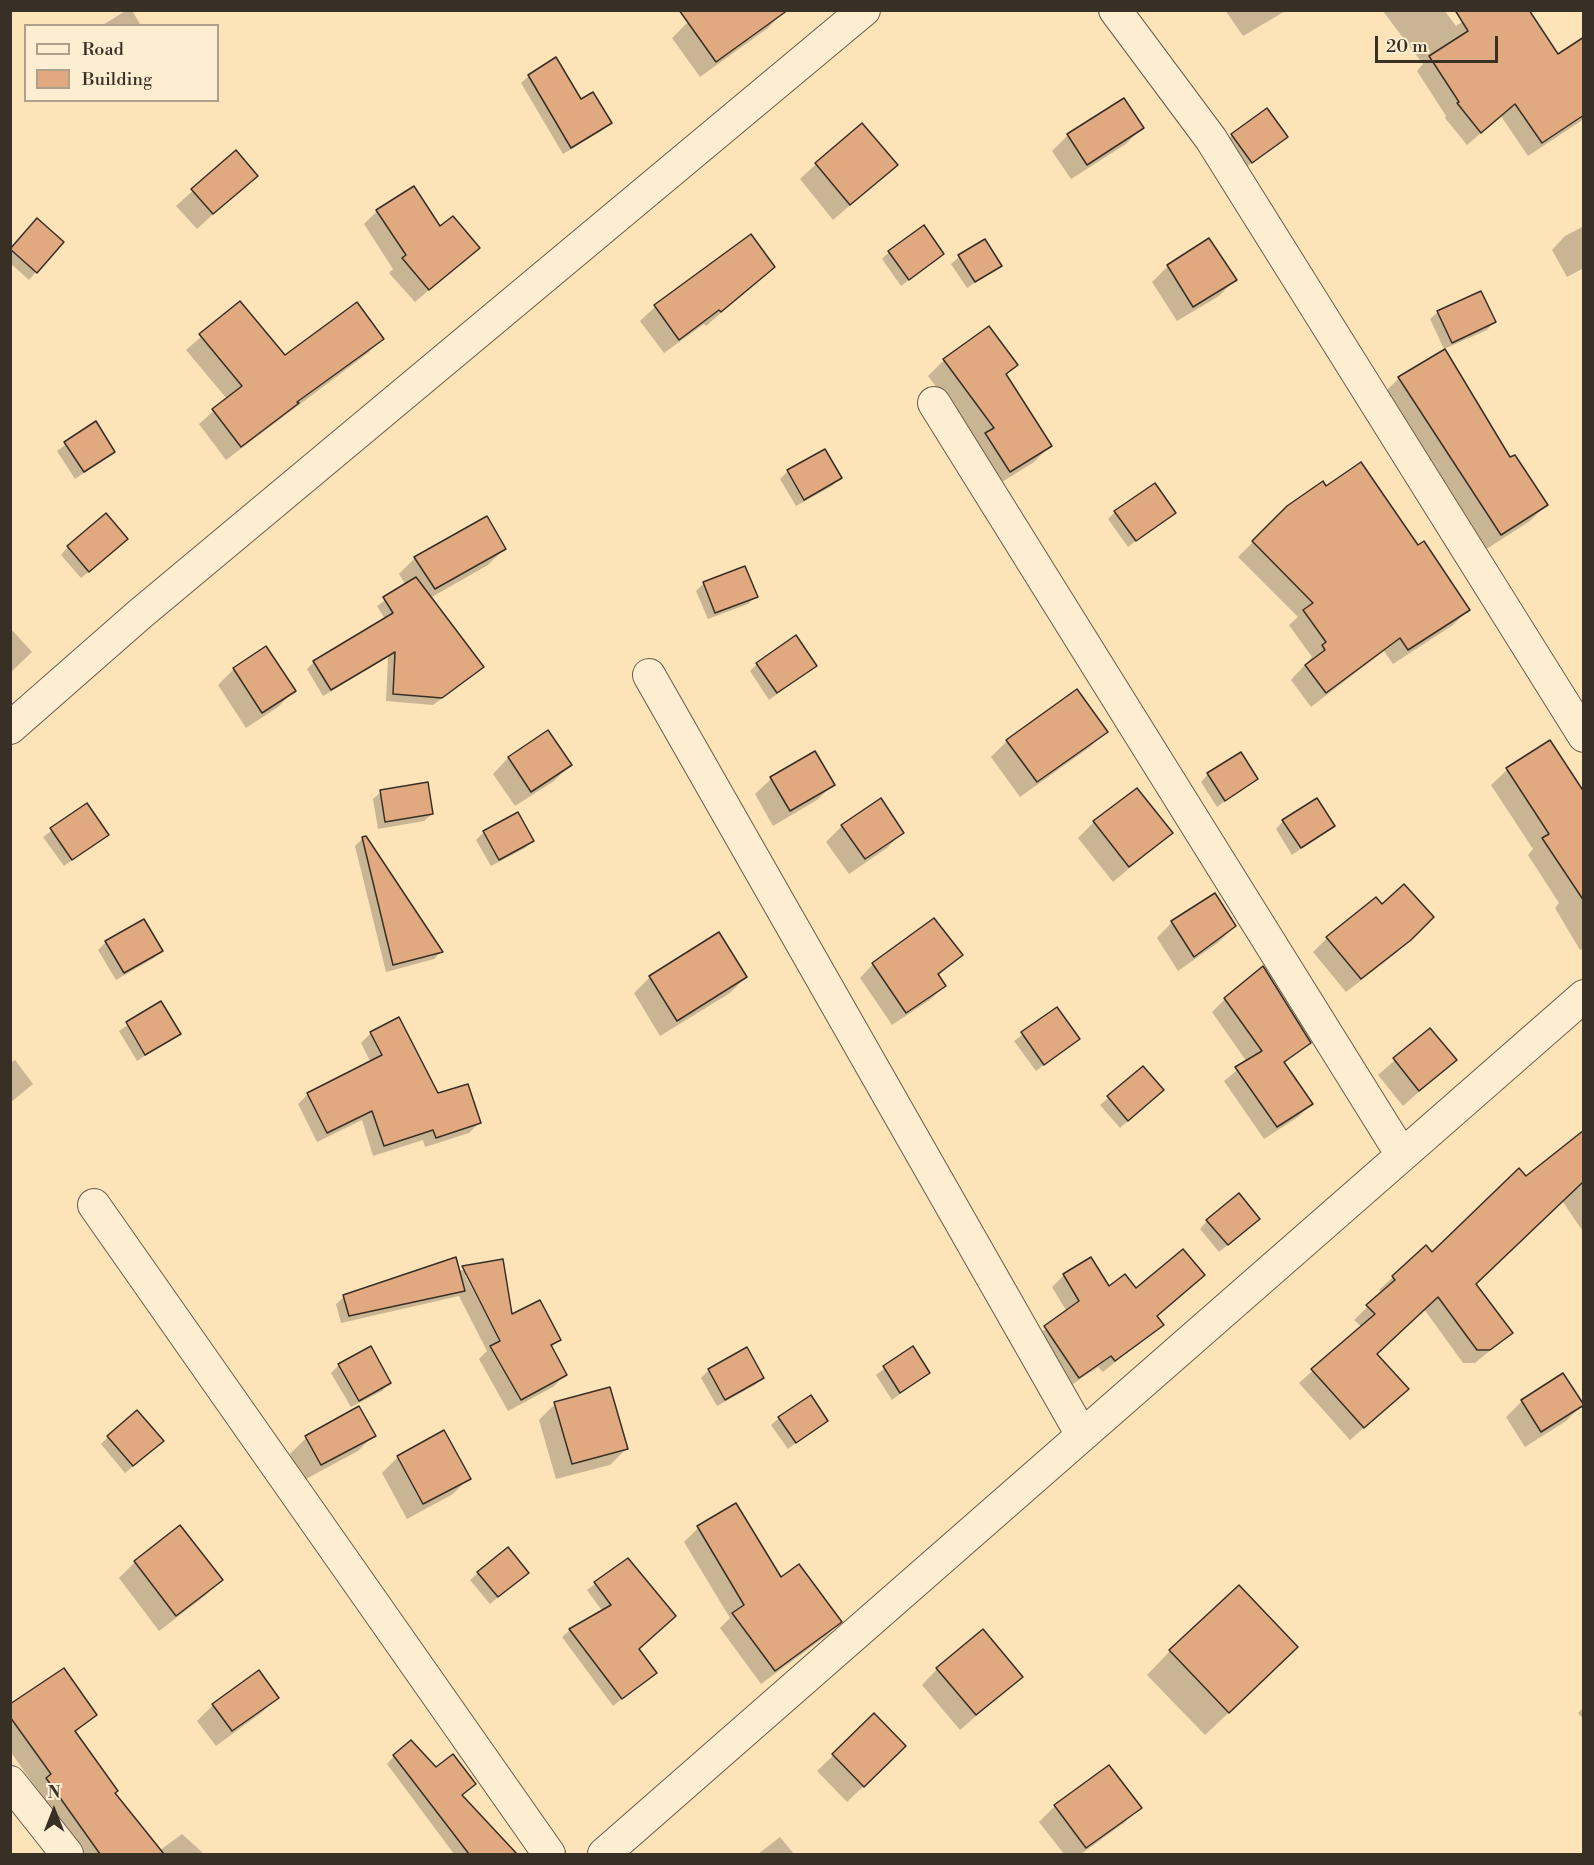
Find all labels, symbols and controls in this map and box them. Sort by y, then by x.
legend [24,24,219,102]
scale bar [1378,24,1501,62]
text: 20 m [1386,35,1428,58]
text: Road [82,38,124,61]
text: Building [82,68,152,91]
north arrow [24,1781,84,1841]
text: N [48,1783,60,1803]

